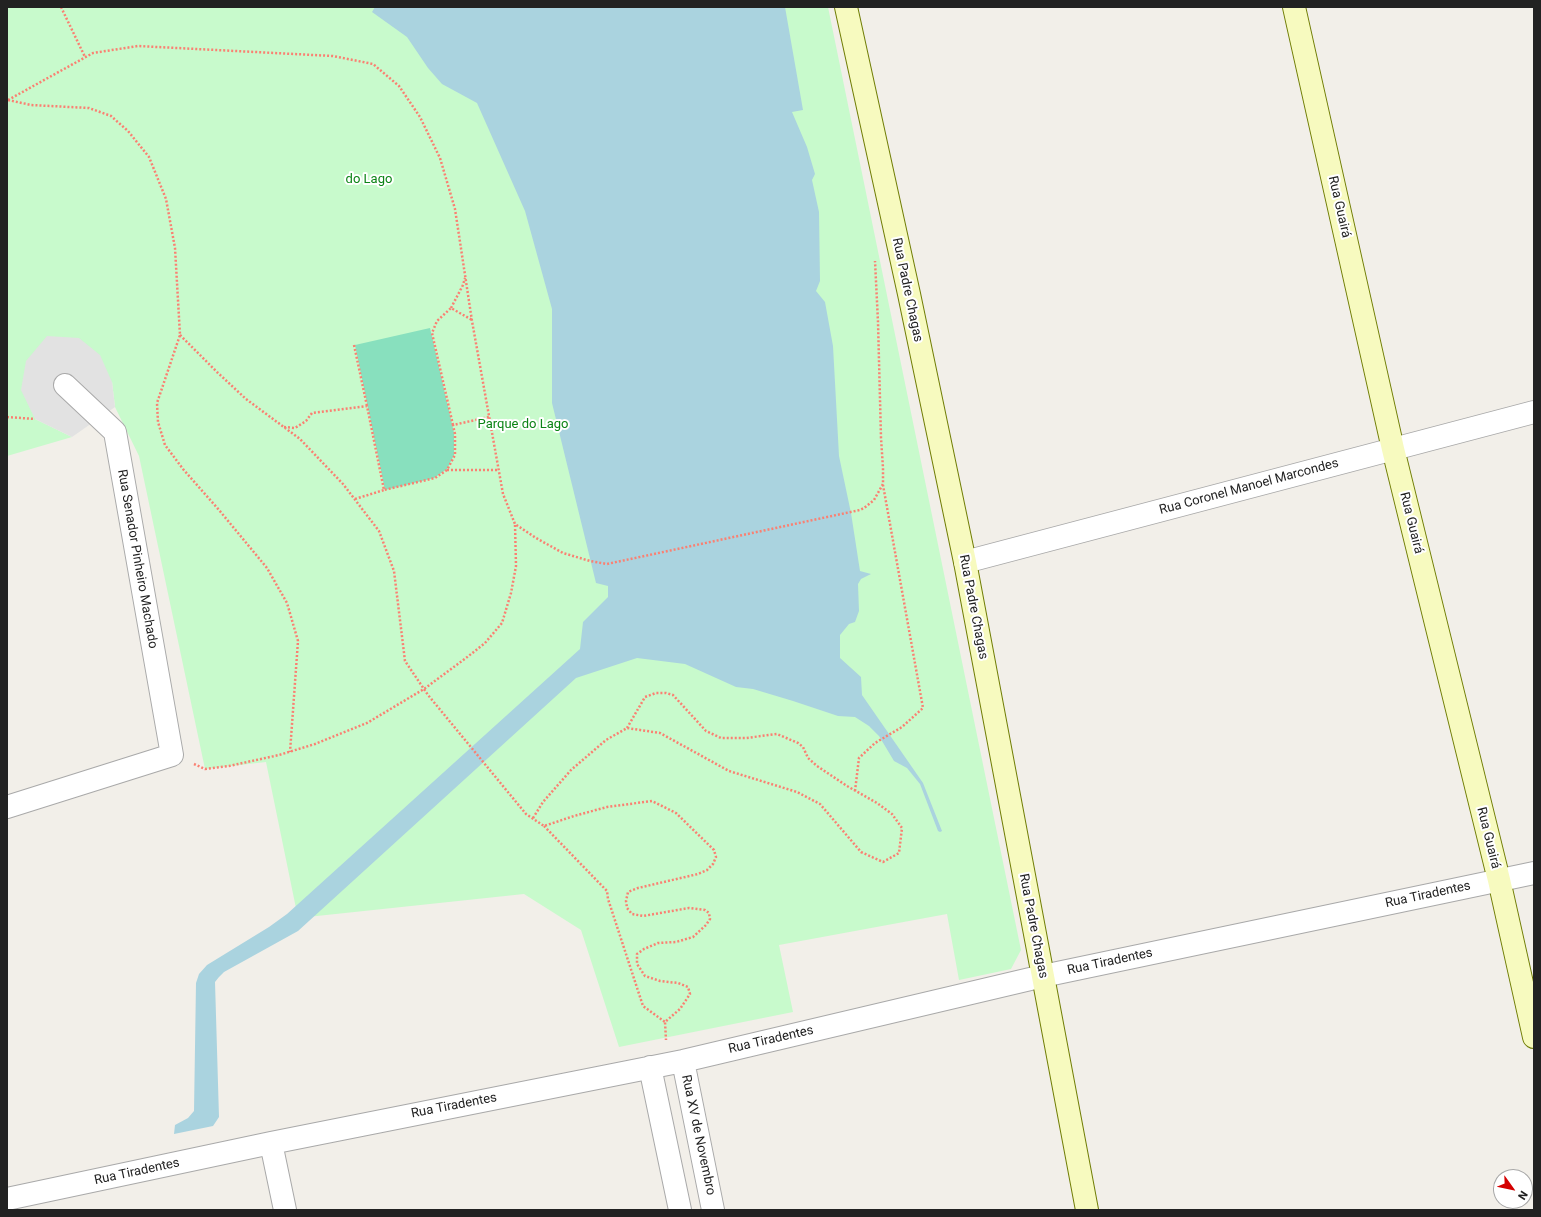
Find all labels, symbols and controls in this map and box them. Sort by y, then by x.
park label: do Lago [346,172,392,188]
street label: Rua Guairá [1324,175,1354,239]
street label: Rua Padre Chagas [888,236,926,344]
park label: Parque do Lago [478,417,568,433]
street label: Rua Coronel Manoel Marcondes [1158,456,1340,518]
street label: Rua Senador Pinheiro Machado [114,468,160,650]
street label: Rua Guairá [1396,491,1426,555]
street label: Rua Padre Chagas [955,553,991,661]
street label: Rua Guairá [1473,806,1503,870]
street label: Rua Padre Chagas [1015,872,1051,980]
street label: Rua Tiradentes [1384,878,1472,912]
street label: Rua Tiradentes [1066,945,1154,979]
street label: Rua Tiradentes [727,1023,815,1057]
street label: Rua XV de Novembro [678,1073,718,1197]
street label: Rua Tiradentes [410,1090,498,1122]
street label: Rua Tiradentes [93,1155,181,1189]
north arrow [1493,1169,1533,1209]
text: N [1515,1188,1530,1202]

